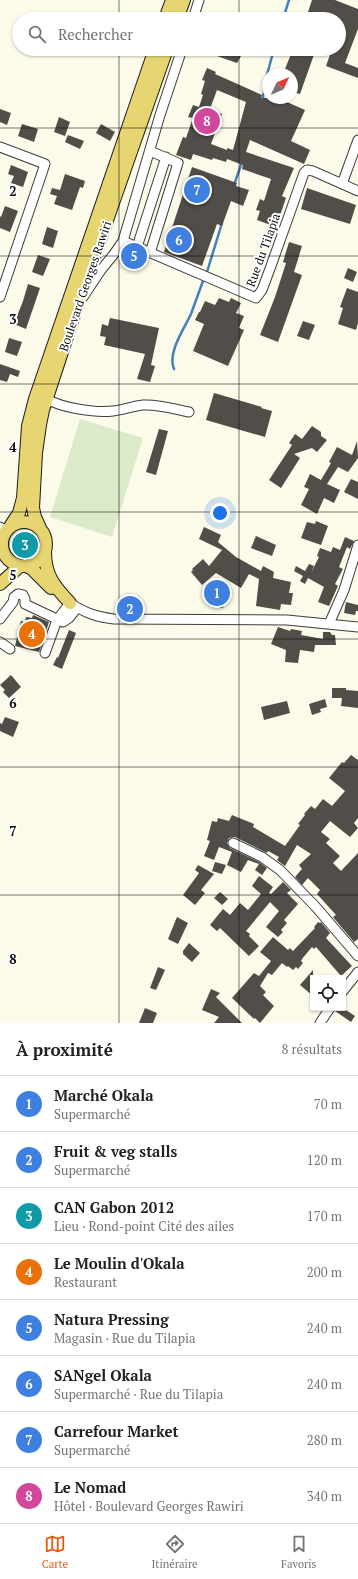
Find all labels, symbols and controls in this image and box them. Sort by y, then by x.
search box [12,12,346,56]
icon: search [26,23,48,45]
text: Rechercher [58,24,133,44]
north arrow [262,68,298,104]
pin: 8 [194,106,220,136]
pin: 7 [184,175,210,205]
text: 2 [9,182,17,200]
street label: Rue du Tilapia [243,211,283,289]
street label: Boulevard Georges Rawiri [56,218,115,353]
pin: 6 [166,225,192,255]
pin: 5 [121,241,147,271]
text: 3 [9,310,17,328]
text: 4 [9,438,17,456]
your location [210,503,230,523]
pin: 3 [12,530,38,560]
text: 5 [9,566,17,584]
pin: 1 [204,578,230,608]
pin: 2 [117,594,143,624]
pin: 4 [19,619,45,649]
text: 6 [9,694,17,712]
text: 7 [9,822,17,840]
text: 8 [9,950,17,968]
map controls [310,975,346,1011]
button: locate [310,975,346,1011]
text: À proximité [16,1038,113,1061]
text: 8 résultats [282,1040,342,1058]
text: Marché Okala [54,1085,153,1105]
text: 1 [25,1095,33,1113]
text: 70 m [314,1095,342,1113]
text: Supermarché [54,1105,130,1123]
text: Fruit & veg stalls [54,1141,177,1161]
text: 2 [25,1151,33,1169]
text: 120 m [307,1151,342,1169]
text: Supermarché [54,1161,130,1179]
text: CAN Gabon 2012 [54,1197,174,1217]
text: 3 [25,1207,33,1225]
text: 170 m [307,1207,342,1225]
text: Lieu · Rond-point Cité des ailes [54,1217,234,1235]
text: Le Moulin d'Okala [54,1253,185,1273]
text: 4 [25,1263,33,1281]
text: 200 m [307,1263,342,1281]
text: Restaurant [54,1273,117,1291]
text: Natura Pressing [54,1309,169,1329]
text: 5 [25,1319,33,1337]
text: 240 m [307,1319,342,1337]
text: Magasin · Rue du Tilapia [54,1329,196,1347]
text: SANgel Okala [54,1365,152,1385]
text: 6 [25,1375,33,1393]
text: 240 m [307,1375,342,1393]
text: Supermarché · Rue du Tilapia [54,1385,223,1403]
text: Carrefour Market [54,1421,179,1441]
text: 7 [25,1431,33,1449]
text: 280 m [307,1431,342,1449]
text: Supermarché [54,1441,130,1459]
text: Le Nomad [54,1477,126,1497]
text: 8 [25,1487,33,1505]
text: 340 m [307,1487,342,1505]
text: Hôtel · Boulevard Georges Rawiri [54,1497,244,1515]
tab: Carte [42,1533,68,1571]
tab: Itinéraire [151,1533,198,1571]
tab: Favoris [281,1533,316,1571]

